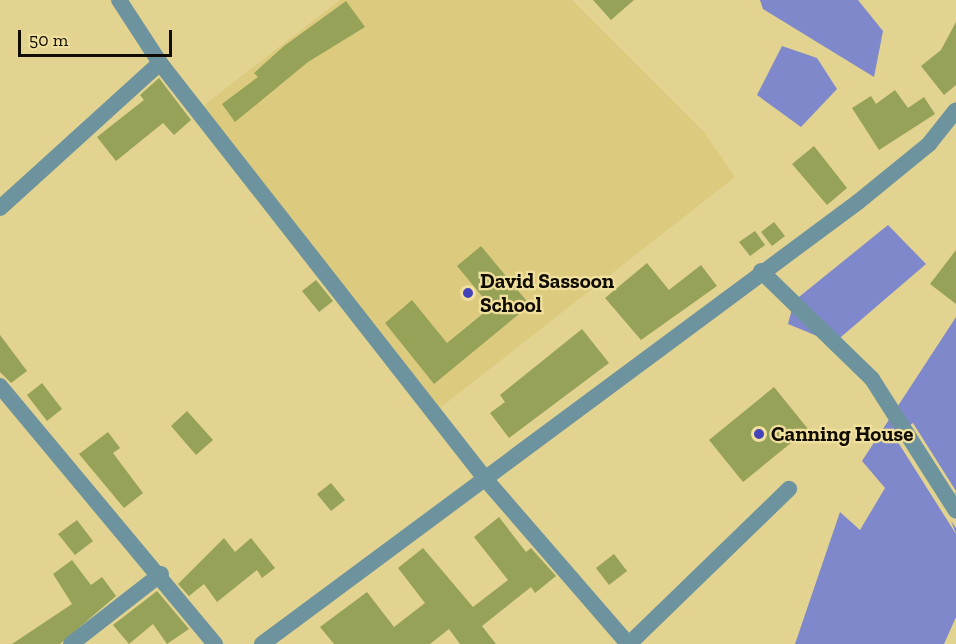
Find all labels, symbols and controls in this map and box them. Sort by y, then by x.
scale bar [21,18,176,56]
text: 50 m [29,29,68,51]
place label: David Sassoon School [480,268,614,318]
marker: David Sassoon School [461,286,475,300]
place label: Canning House [771,421,913,447]
marker: Canning House [752,427,766,441]

